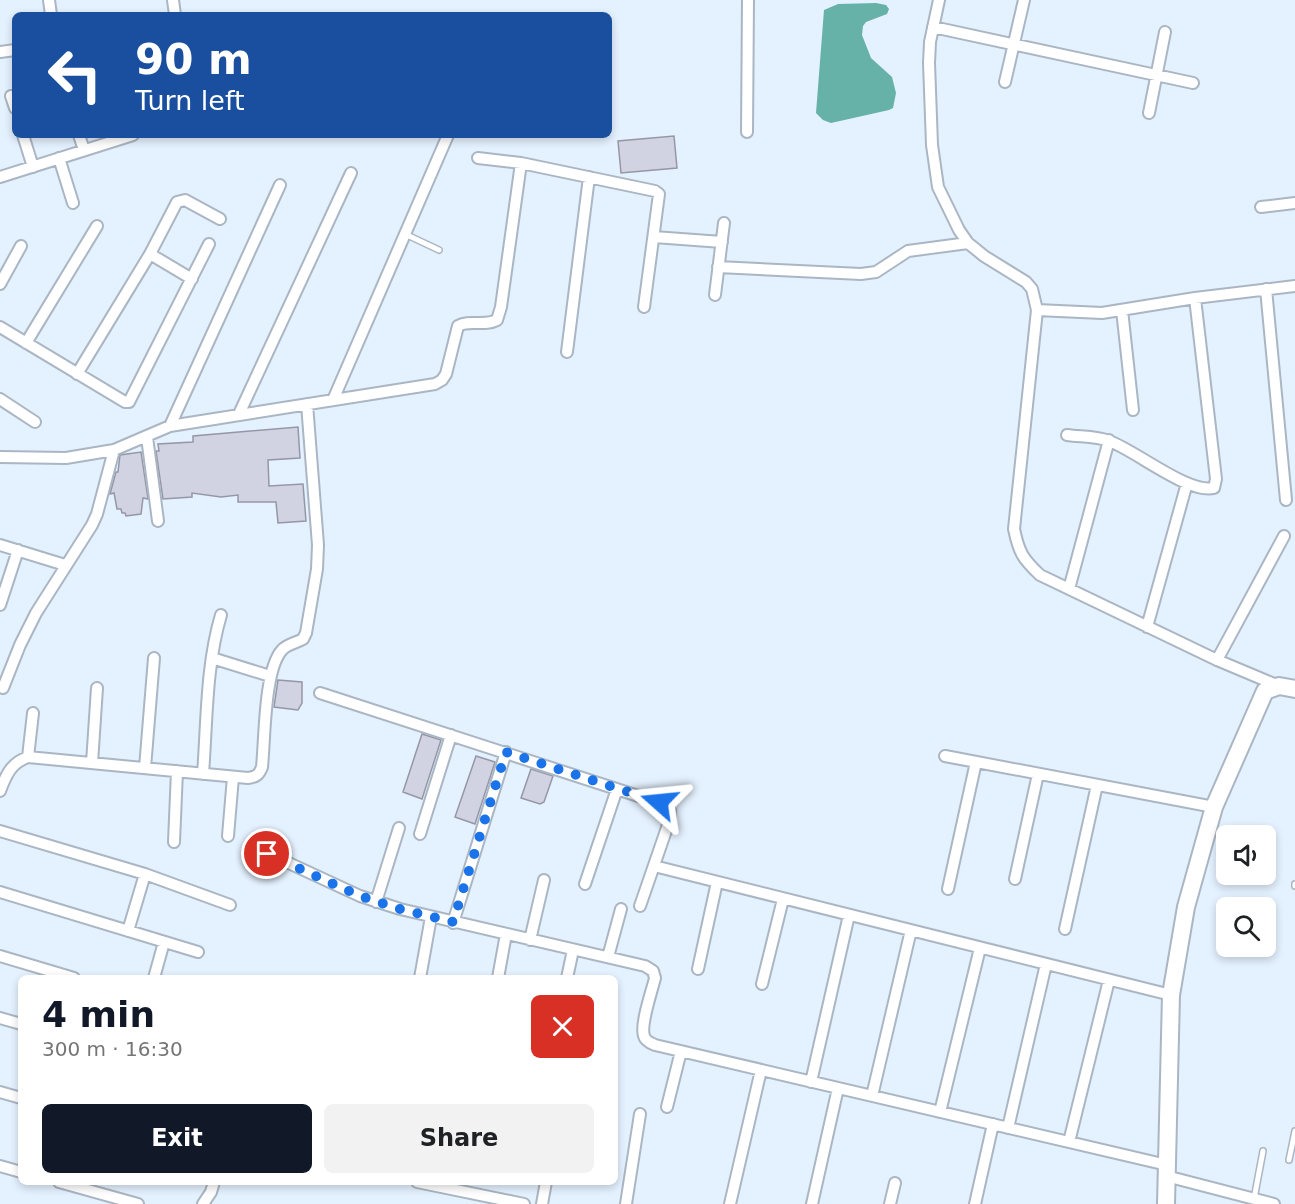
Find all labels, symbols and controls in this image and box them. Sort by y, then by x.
text: 90 m [135,35,252,84]
icon: left [36,36,114,114]
text: Turn left [135,85,245,116]
position arrow [627,770,691,834]
map controls [1216,825,1276,957]
button: sound [1216,825,1276,885]
pin [241,828,292,879]
icon: arrive [250,837,283,870]
button: search [1216,897,1276,957]
text: 4 min [42,994,155,1035]
button: close [531,995,594,1058]
text: 300 m · 16:30 [42,1037,183,1061]
button: Exit [42,1104,312,1173]
button: Share [324,1104,594,1173]

